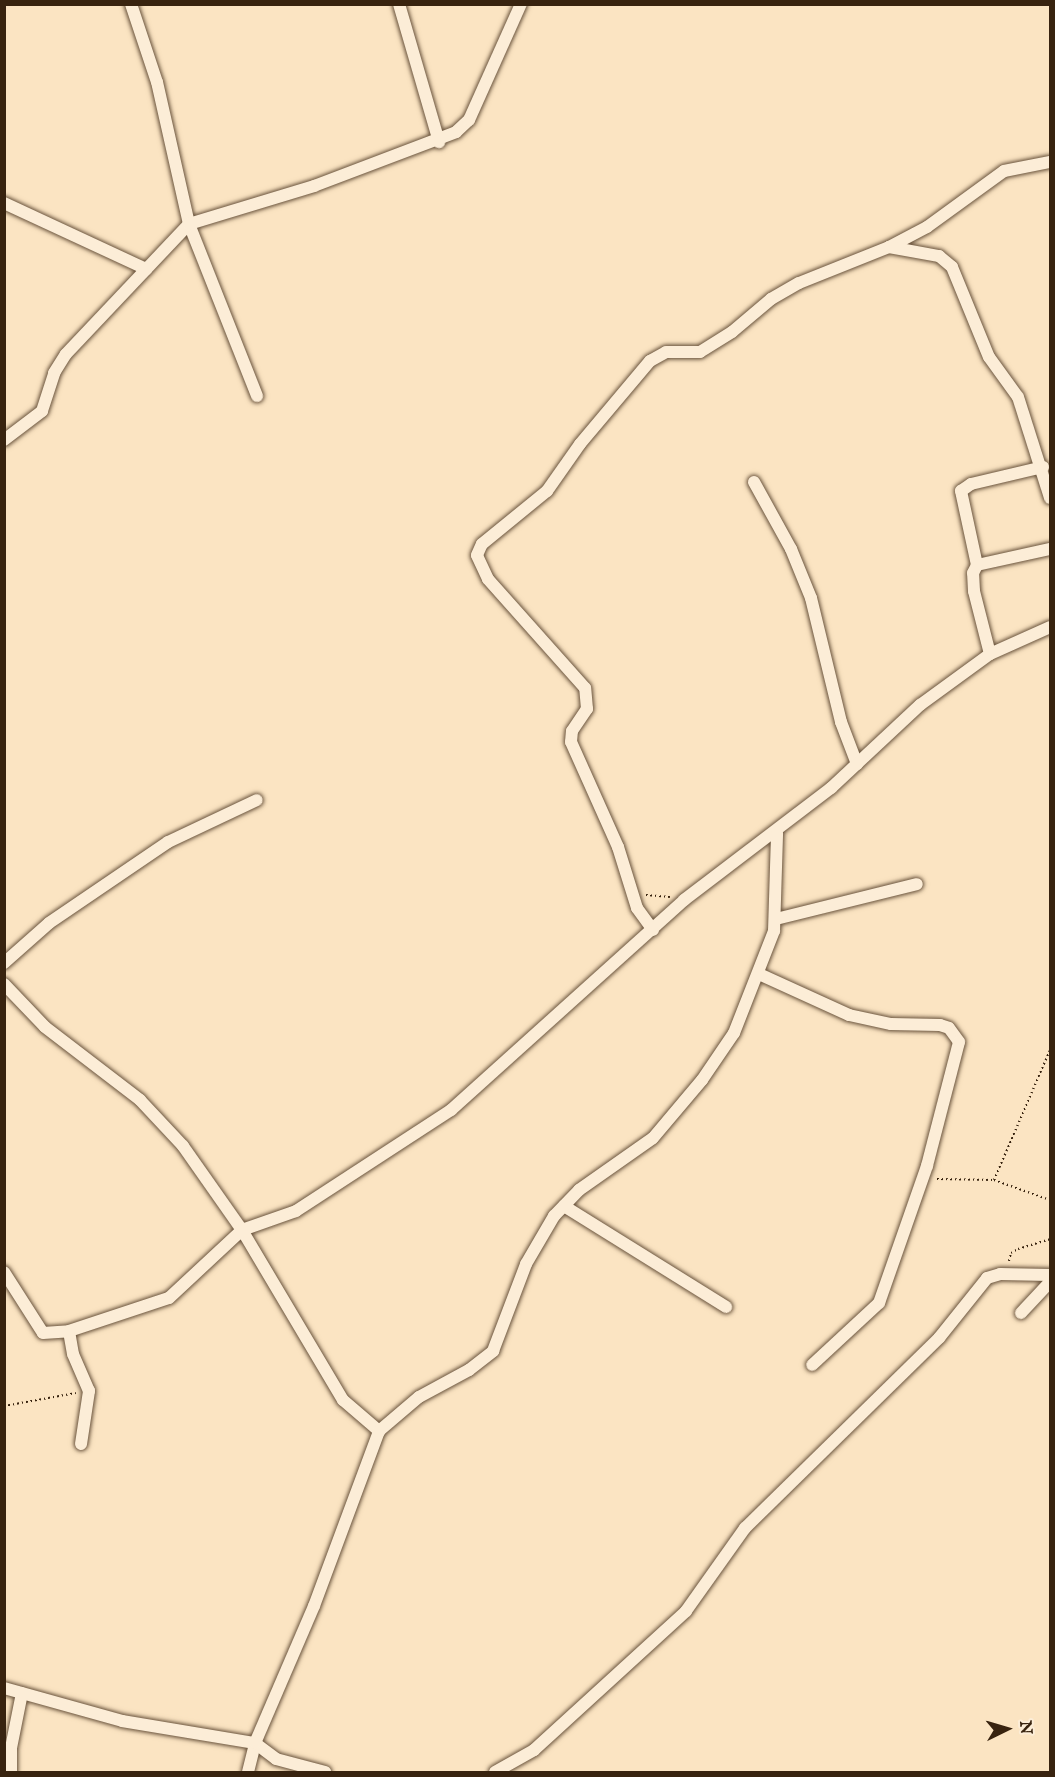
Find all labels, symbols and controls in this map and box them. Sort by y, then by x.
north arrow [977,1699,1037,1759]
text: N [1014,1720,1035,1735]

